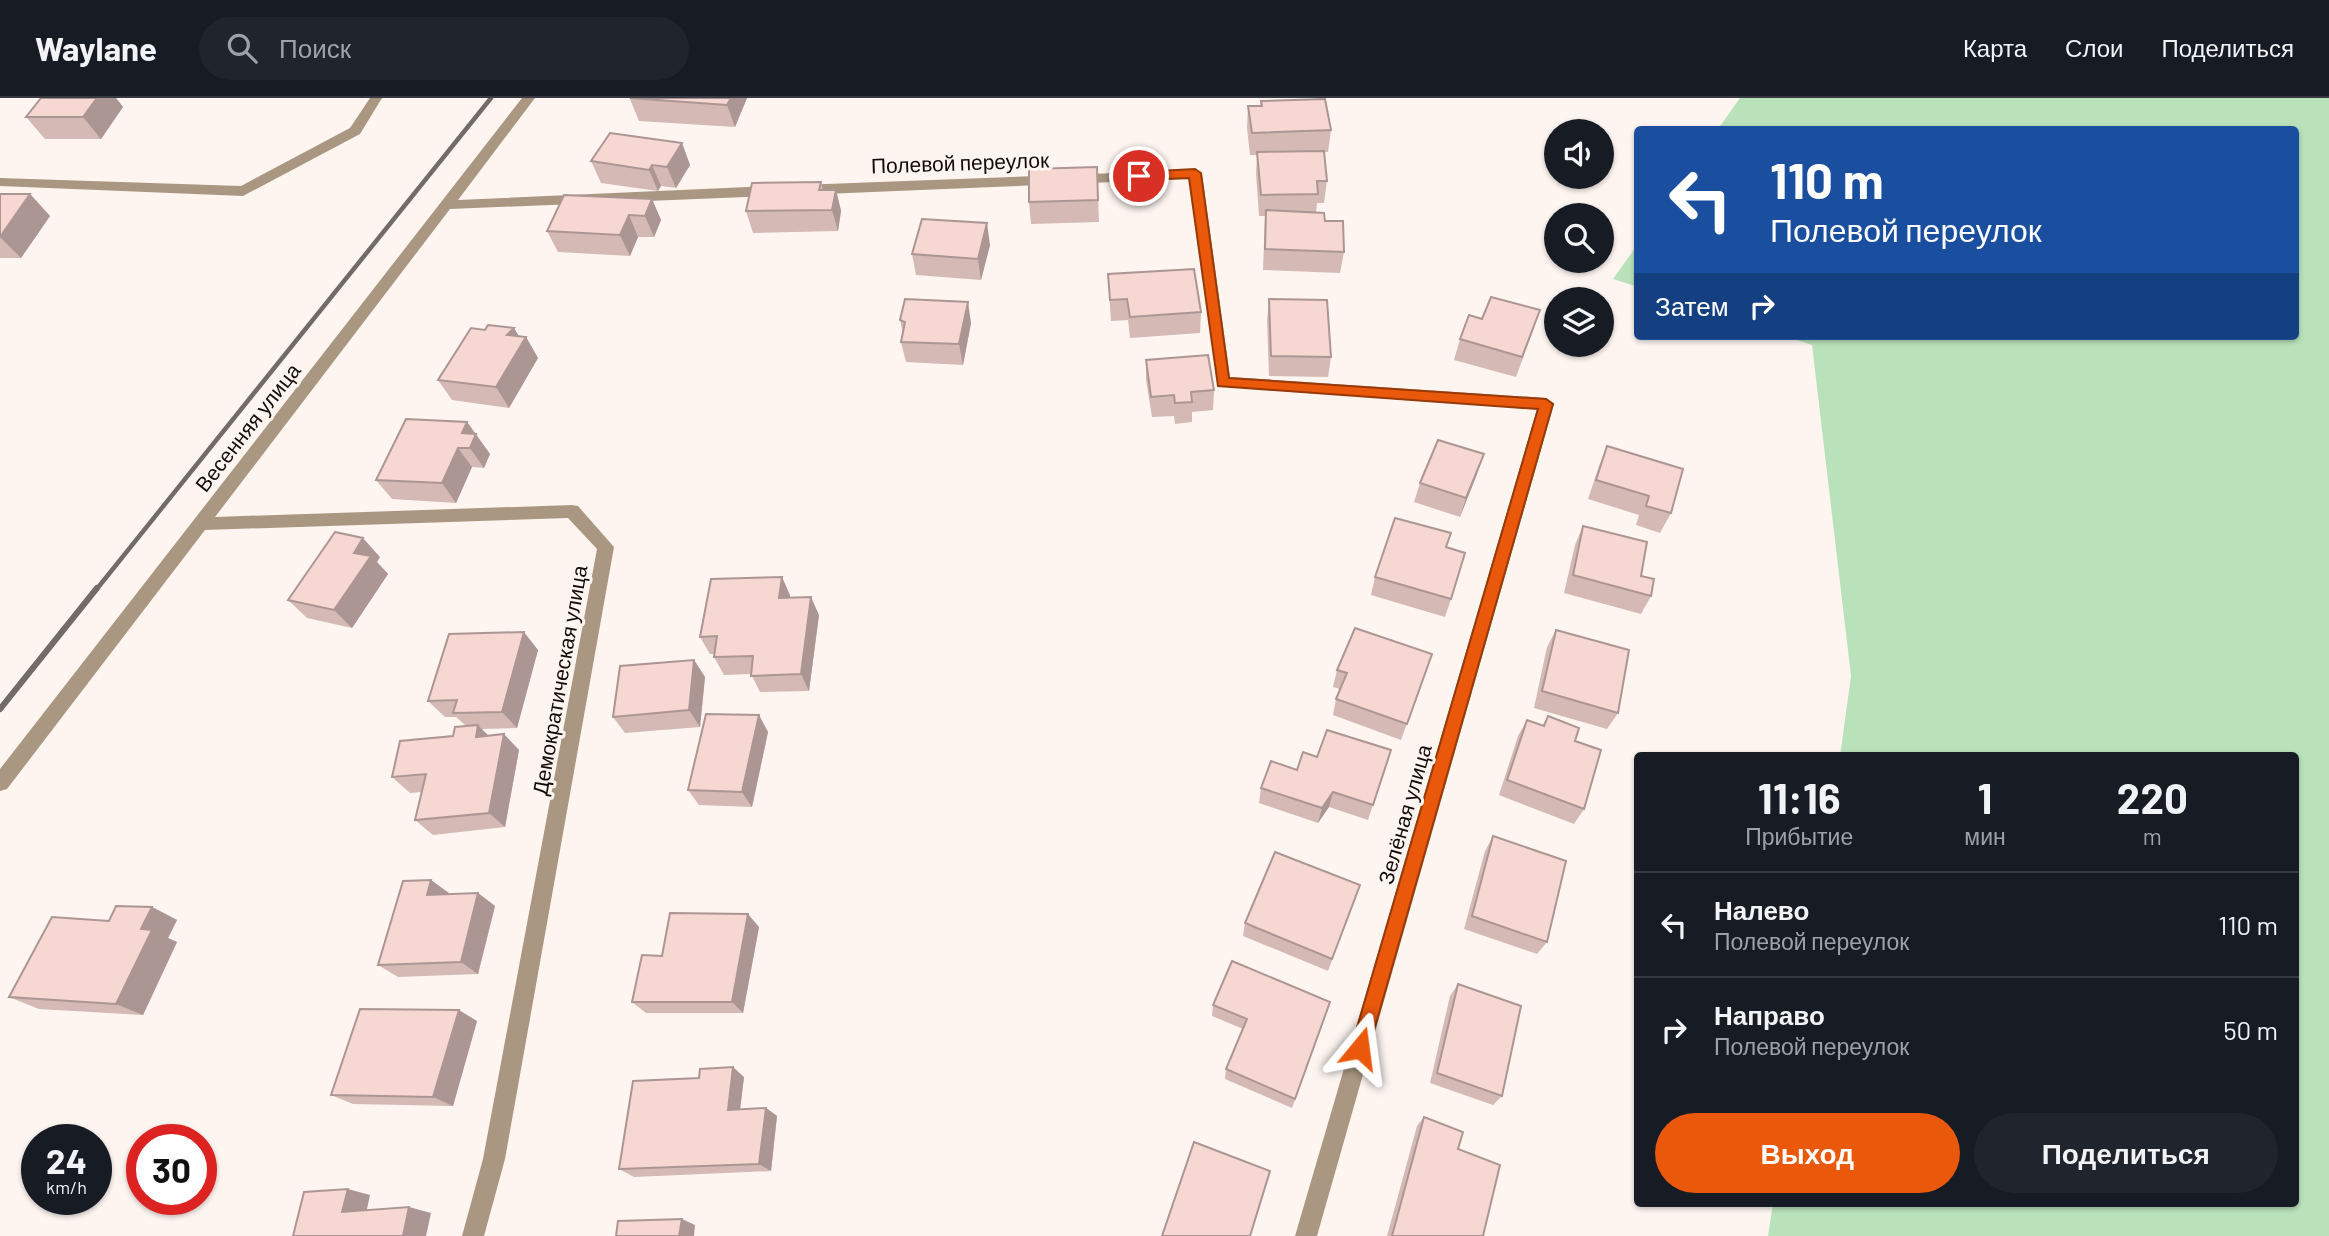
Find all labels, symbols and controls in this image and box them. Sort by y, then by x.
search box [199,17,689,80]
text: Waylane [35,28,157,68]
icon: search [223,29,261,67]
text: Поиск [279,32,351,63]
text: Карта [1963,33,2027,62]
text: Слои [2065,33,2123,62]
text: Поделиться [2161,33,2294,62]
map controls [1544,119,1614,357]
button: sound [1544,119,1614,189]
street label: Полевой переулок [870,146,1050,178]
pin [1109,146,1169,206]
text: 110 m [1770,150,1884,209]
icon: left [1655,154,1746,245]
icon: arrive [1120,157,1158,195]
button: search [1544,203,1614,273]
text: Полевой переулок [1770,210,2042,248]
button: layers [1544,287,1614,357]
icon: right [1743,287,1781,325]
text: Затем [1655,290,1729,321]
street label: Весенняя улица [189,358,305,496]
street label: Демократическая улица [526,563,592,797]
street label: Зелёная улица [1372,741,1436,887]
text: 11:16 [1758,772,1841,822]
text: 1 [1978,772,1992,822]
text: 220 [2117,772,2188,822]
text: Прибытие [1745,822,1853,850]
text: мин [1964,822,2006,850]
text: m [2143,822,2162,850]
text: Налево [1714,894,1809,925]
icon: left [1655,906,1693,944]
text: 110 m [2218,909,2278,940]
text: Полевой переулок [1714,927,1909,955]
text: Направо [1714,999,1825,1030]
position arrow [1323,1011,1397,1085]
icon: right [1655,1011,1693,1049]
text: 50 m [2223,1014,2278,1045]
text: Полевой переулок [1714,1032,1909,1060]
button: Выход [1655,1113,1960,1193]
button: Поделиться [1974,1113,2278,1193]
speed limit sign: 30 [126,1124,217,1215]
text: 24 [46,1139,87,1181]
text: km/h [46,1176,87,1198]

